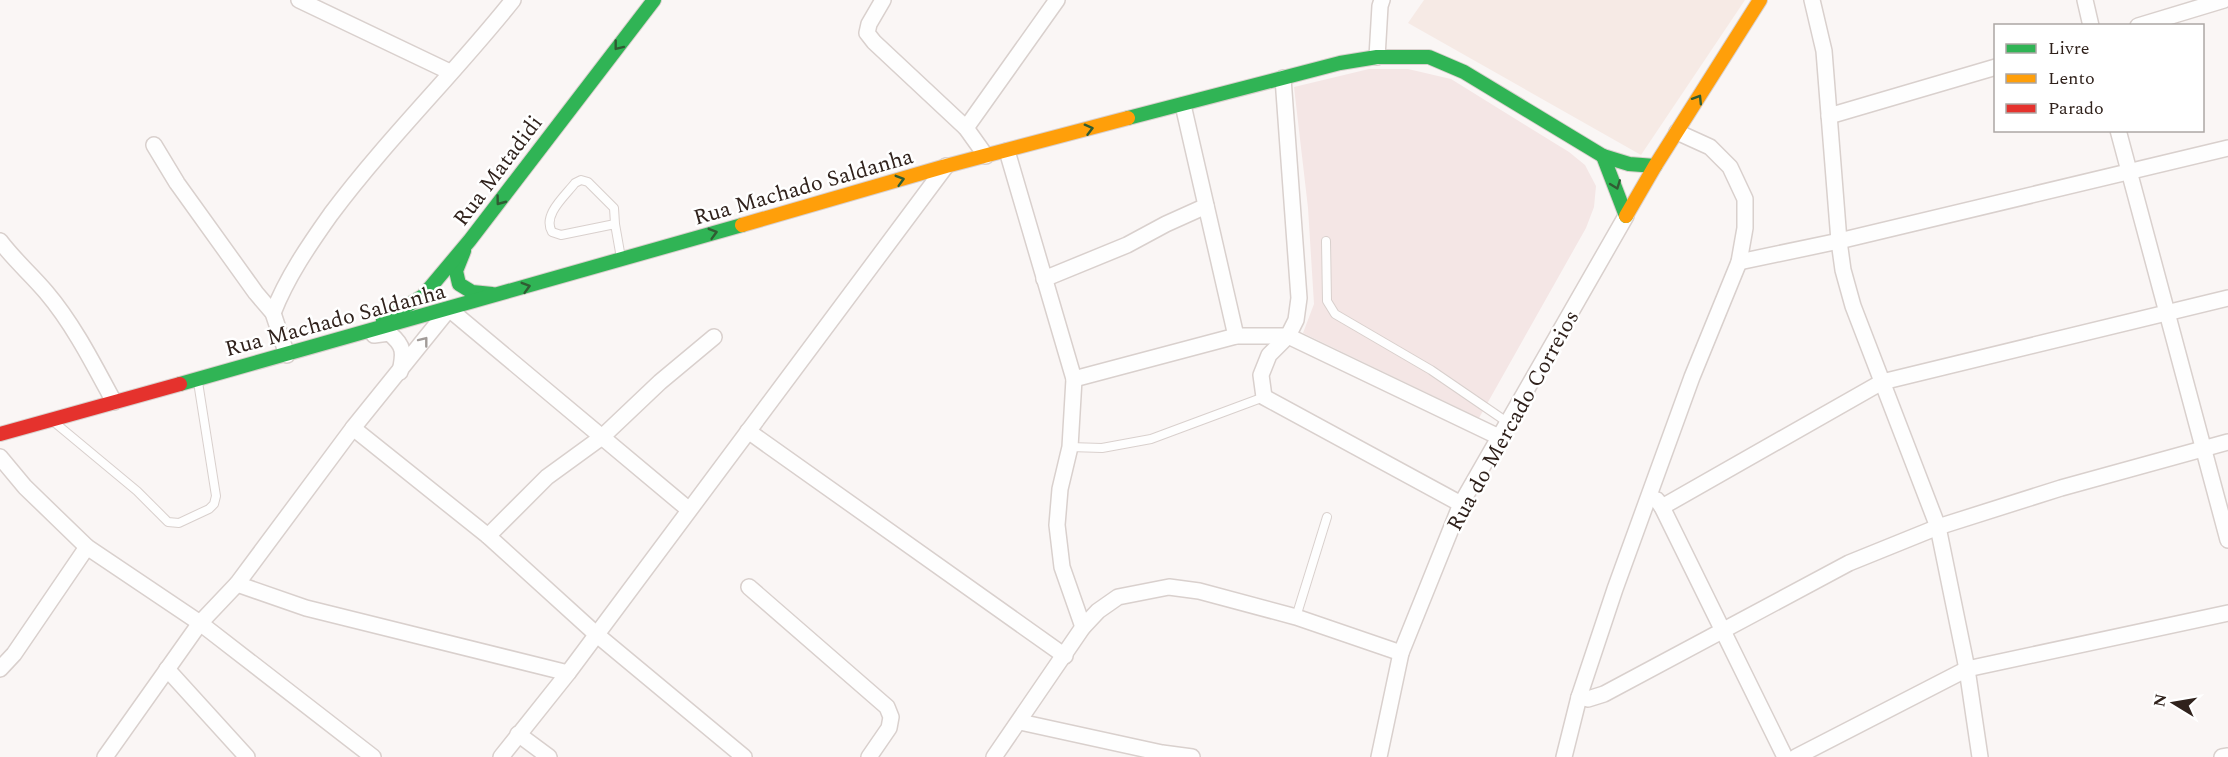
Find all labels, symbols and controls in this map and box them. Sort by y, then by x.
legend [1994,24,2204,132]
text: Livre [2048,35,2090,62]
one-way arrow [615,40,626,51]
text: Lento [2048,65,2095,92]
one-way arrow [1691,95,1702,106]
text: Parado [2048,95,2104,122]
street label: Rua Matadidi [445,108,551,234]
one-way arrow [1084,124,1094,137]
street label: Rua Machado Saldanha [690,140,917,235]
one-way arrow [895,174,905,187]
one-way arrow [1608,180,1621,190]
one-way arrow [496,195,507,206]
one-way arrow [707,228,718,240]
street label: Rua Machado Saldanha [221,275,450,366]
one-way arrow [520,282,531,294]
street label: Rua do Mercado Correios [1439,304,1588,537]
one-way arrow [417,337,428,348]
north arrow [2144,673,2204,733]
text: N [2147,692,2173,709]

